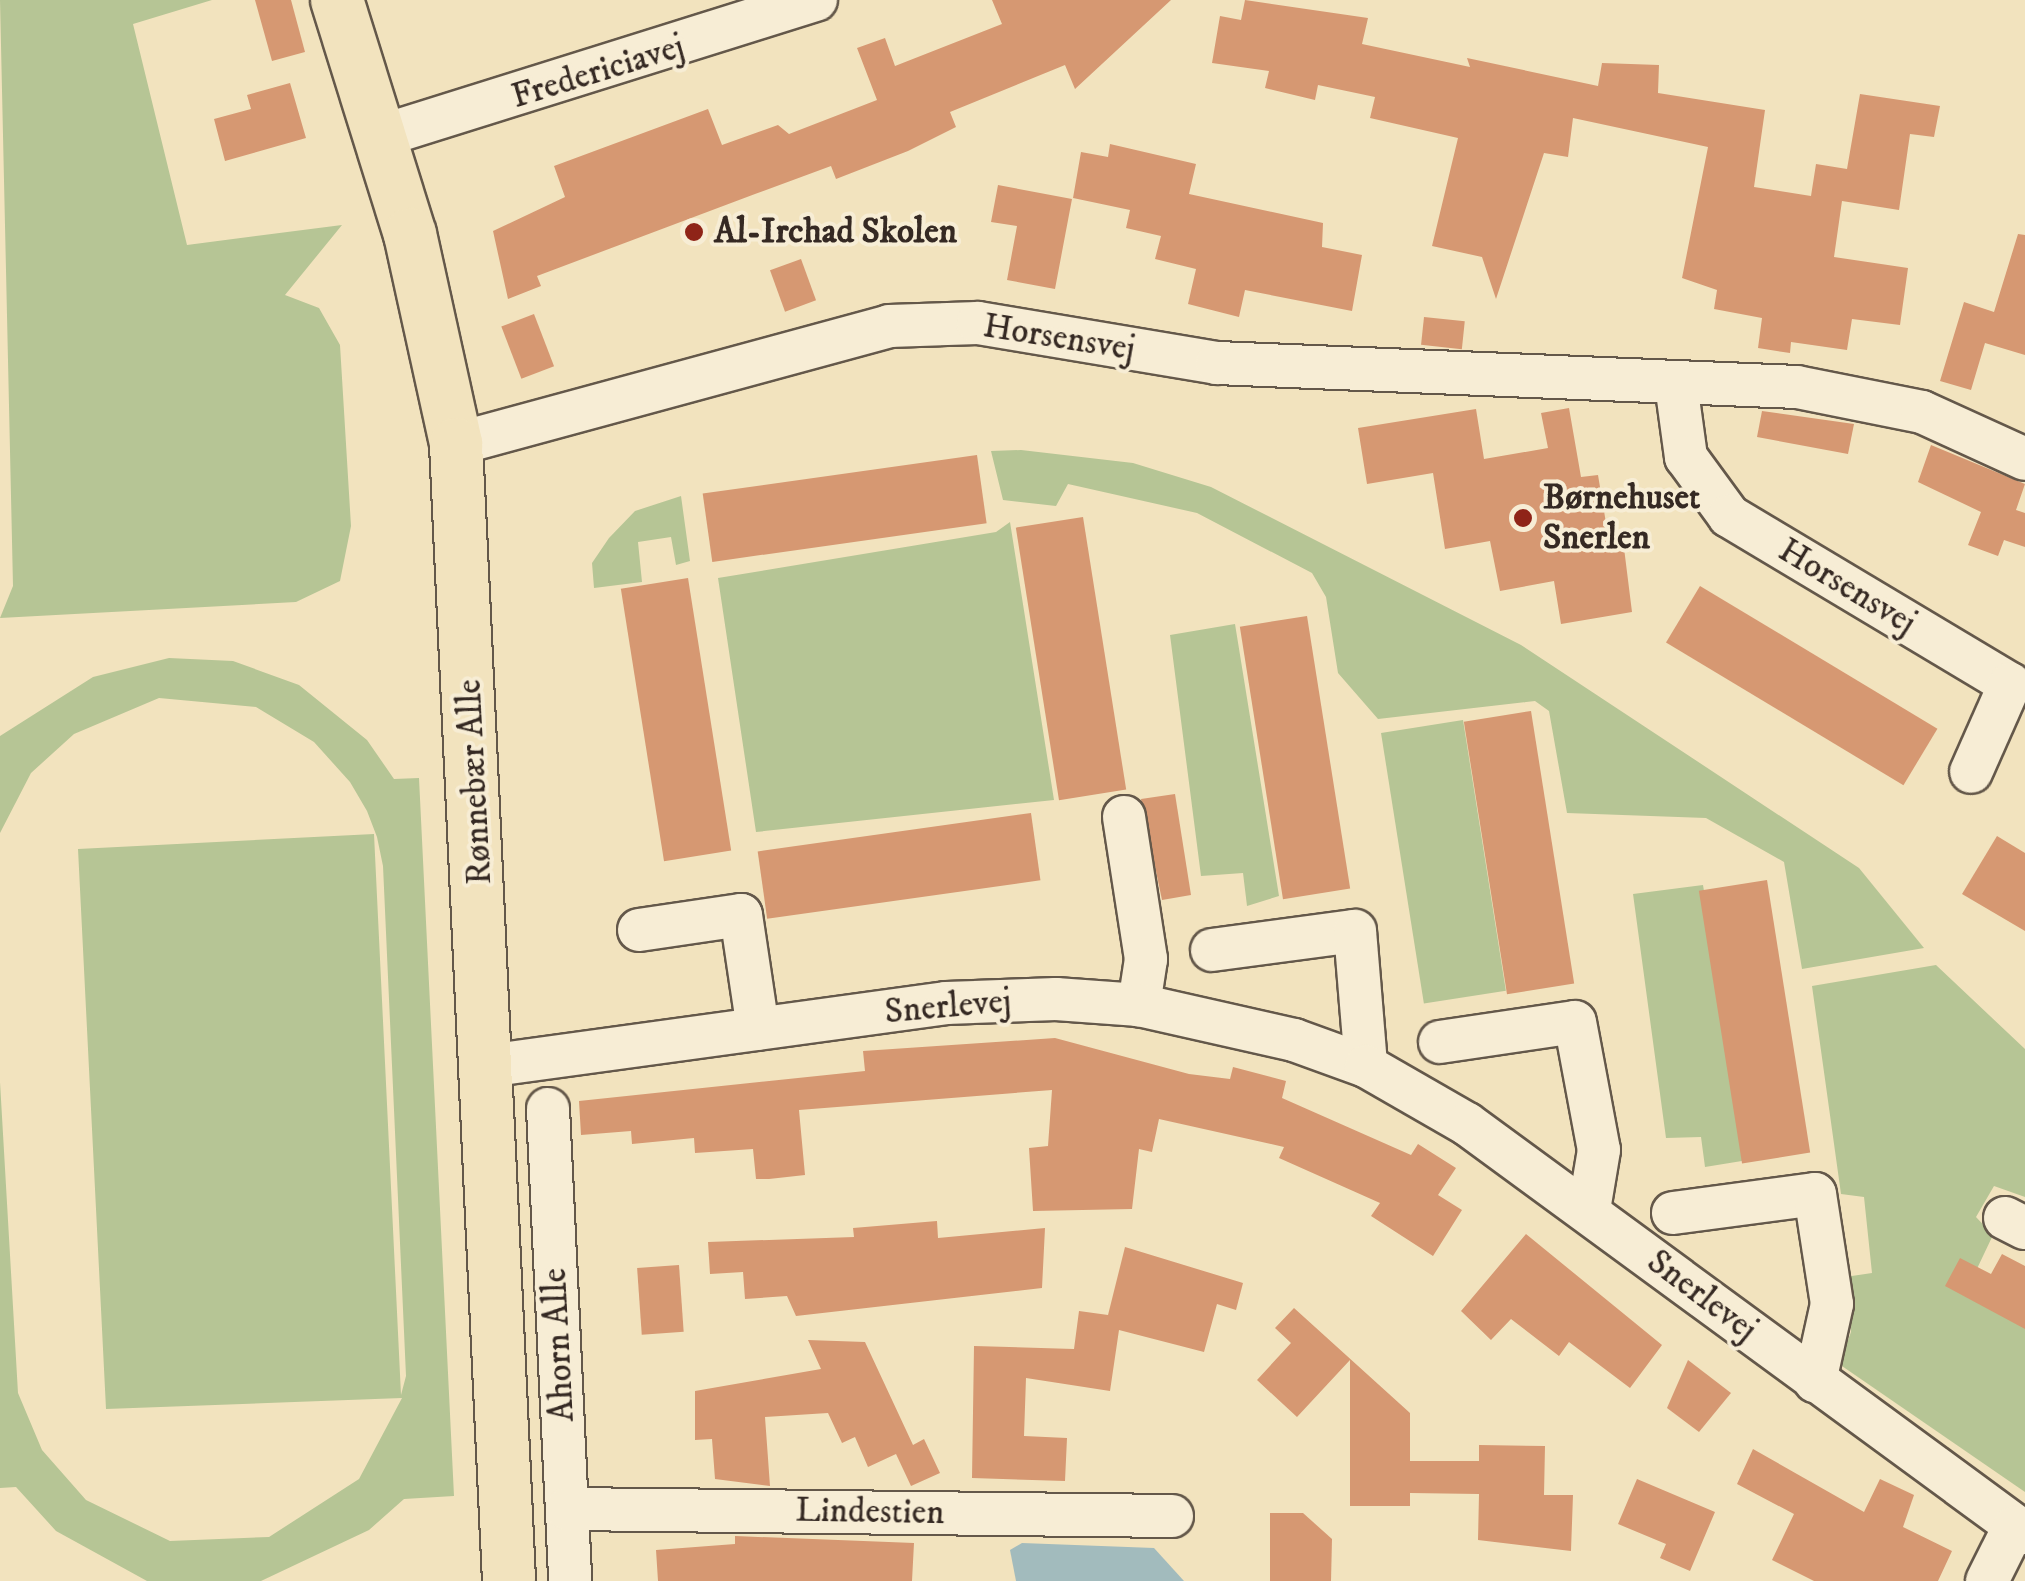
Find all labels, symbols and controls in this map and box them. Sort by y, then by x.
street label: Fredericiavej [507,26,689,118]
place label: Al-Irchad Skolen [714,211,957,253]
marker: Al-Irchad Skolen [683,221,705,243]
street label: Horsensvej [980,305,1138,371]
place label: Børnehuset Snerlen [1543,477,1700,559]
marker: Børnehuset Snerlen [1512,507,1534,529]
street label: Horsensvej [1771,530,1923,644]
street label: Rønnebær Alle [449,678,501,886]
street label: Snerlevej [883,981,1013,1033]
street label: Snerlevej [1639,1241,1765,1351]
street label: Ahorn Alle [534,1267,584,1423]
street label: Lindestien [795,1490,945,1534]

